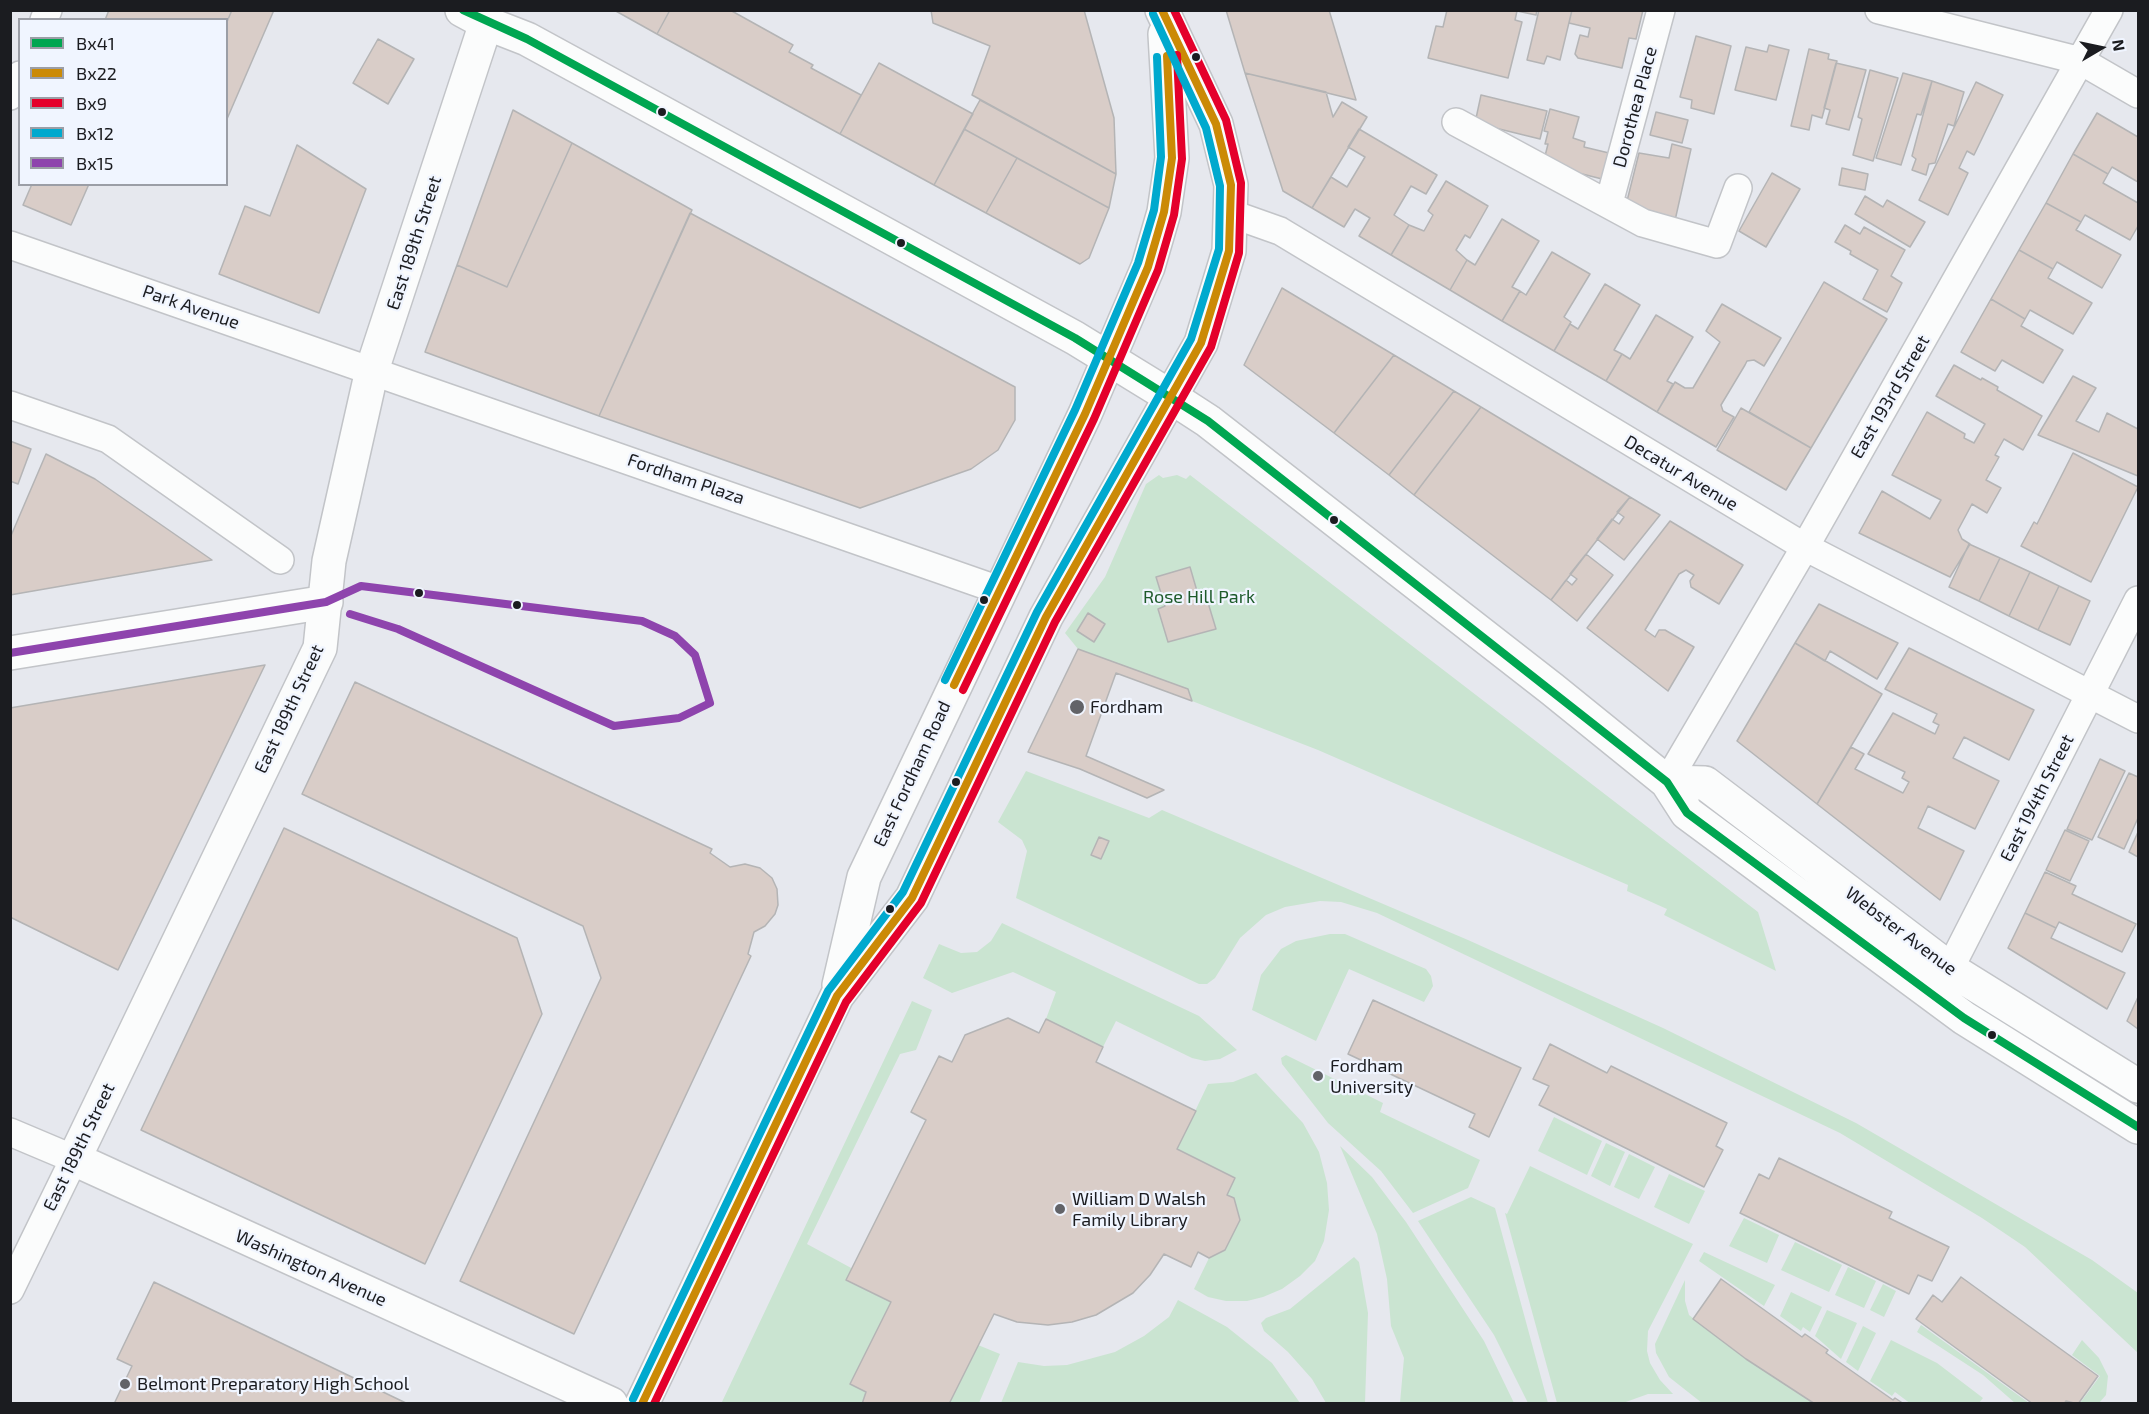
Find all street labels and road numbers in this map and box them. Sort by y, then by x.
street label: Dorothea Place [1608,44,1662,170]
street label: East 189th Street [382,173,446,313]
street label: Park Avenue [140,280,242,334]
street label: East 193rd Street [1846,331,1934,463]
street label: Decatur Avenue [1620,431,1742,515]
street label: Fordham Plaza [625,449,747,509]
street label: East 189th Street [250,641,328,777]
street label: East Fordham Road [869,698,955,850]
street label: East 194th Street [1996,731,2078,865]
street label: Webster Avenue [1841,882,1961,980]
street label: East 189th Street [39,1079,119,1215]
street label: Washington Avenue [232,1225,390,1311]

